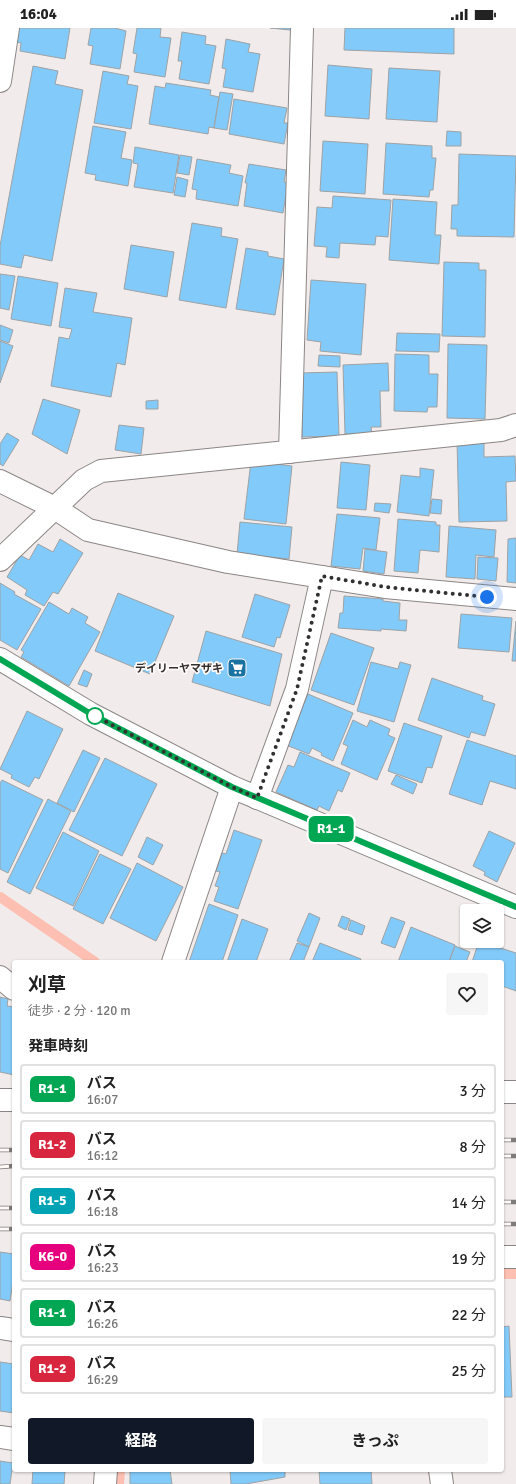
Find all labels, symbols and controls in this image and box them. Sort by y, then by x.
text: 16:04 [20,5,57,23]
your location [477,587,497,607]
supermarket icon: デイリーヤマザキ [226,657,248,679]
place label: デイリーヤマザキ [135,662,223,675]
unlabelled marker [86,707,104,725]
line badge: R1-1 [303,816,359,842]
text: R1-1 [317,820,345,837]
map controls [460,904,504,948]
button: layers [460,904,504,948]
text: 刈草 [28,973,66,997]
button: heart [446,973,488,1015]
text: 徒歩 · 2 分 · 120 m [28,1003,131,1019]
text: 発車時刻 [28,1037,88,1055]
text: バス [87,1074,117,1092]
text: R1-1 [38,1080,67,1097]
text: 3 分 [460,1082,486,1100]
text: 16:07 [87,1092,118,1108]
text: バス [87,1130,117,1148]
text: R1-2 [38,1136,67,1153]
text: 8 分 [460,1138,486,1156]
text: 16:12 [87,1148,118,1164]
text: バス [87,1186,117,1204]
text: R1-5 [38,1192,67,1209]
text: 14 分 [452,1194,486,1212]
text: 16:18 [87,1204,118,1220]
text: バス [87,1242,117,1260]
text: K6-0 [38,1248,67,1265]
text: 19 分 [452,1250,486,1268]
text: 16:23 [87,1260,119,1276]
text: バス [87,1298,117,1316]
text: R1-1 [38,1304,67,1321]
text: 22 分 [452,1306,486,1324]
text: 16:26 [87,1316,118,1332]
text: バス [87,1354,117,1372]
text: R1-2 [38,1360,67,1377]
text: 25 分 [452,1362,486,1380]
text: 16:29 [87,1372,118,1388]
button: 経路 [28,1418,254,1464]
button: きっぷ [262,1418,488,1464]

